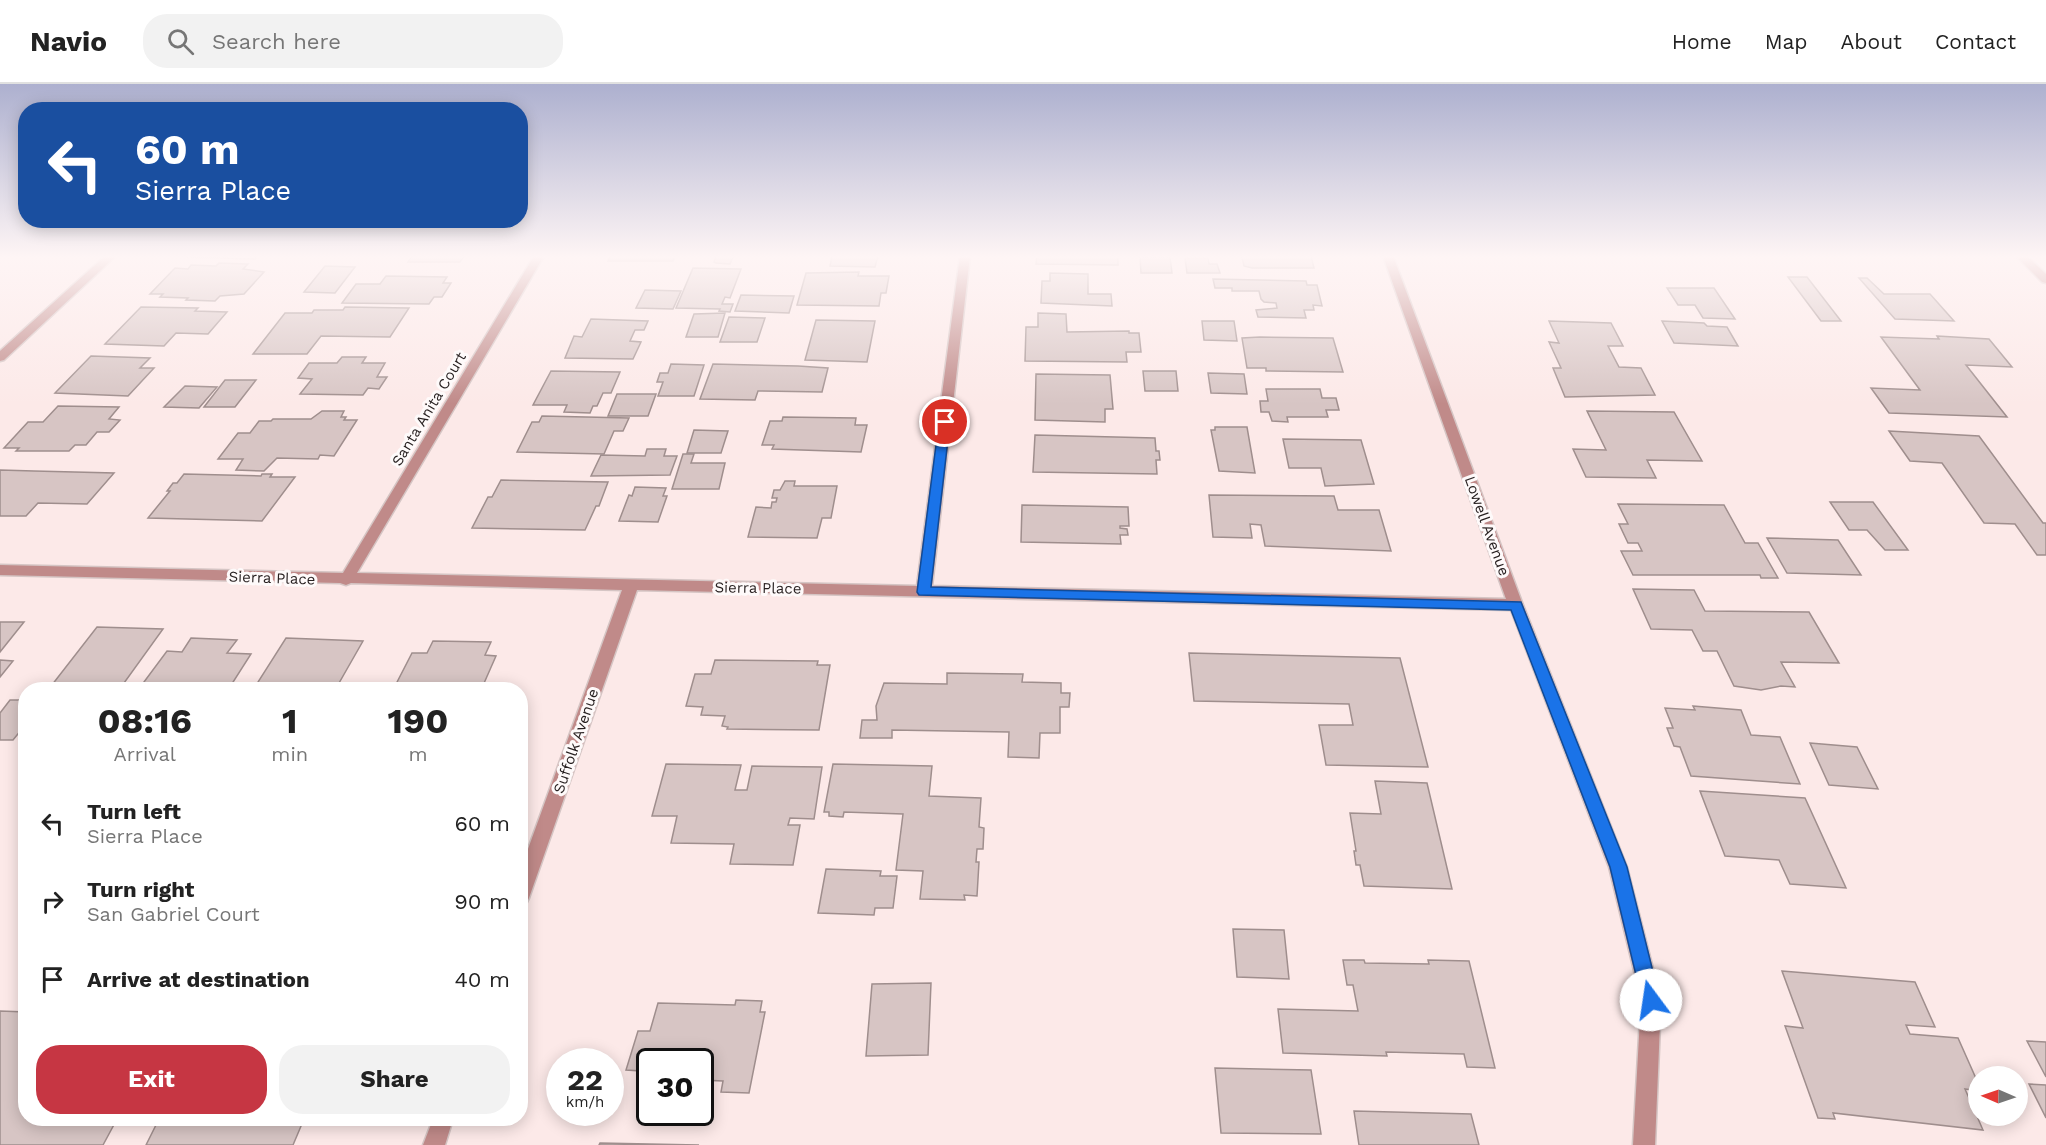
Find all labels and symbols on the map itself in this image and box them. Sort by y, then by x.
street label: Santa Anita Court [388,348,470,469]
pin [919,396,970,447]
street label: Lowell Avenue [1461,474,1513,578]
street label: Sierra Place [228,567,316,589]
street label: Sierra Place [714,578,802,598]
street label: Suffolk Avenue [550,686,602,796]
position arrow [1619,968,1683,1032]
speed limit sign: 30 [636,1048,714,1126]
north arrow [1968,1066,2028,1126]

